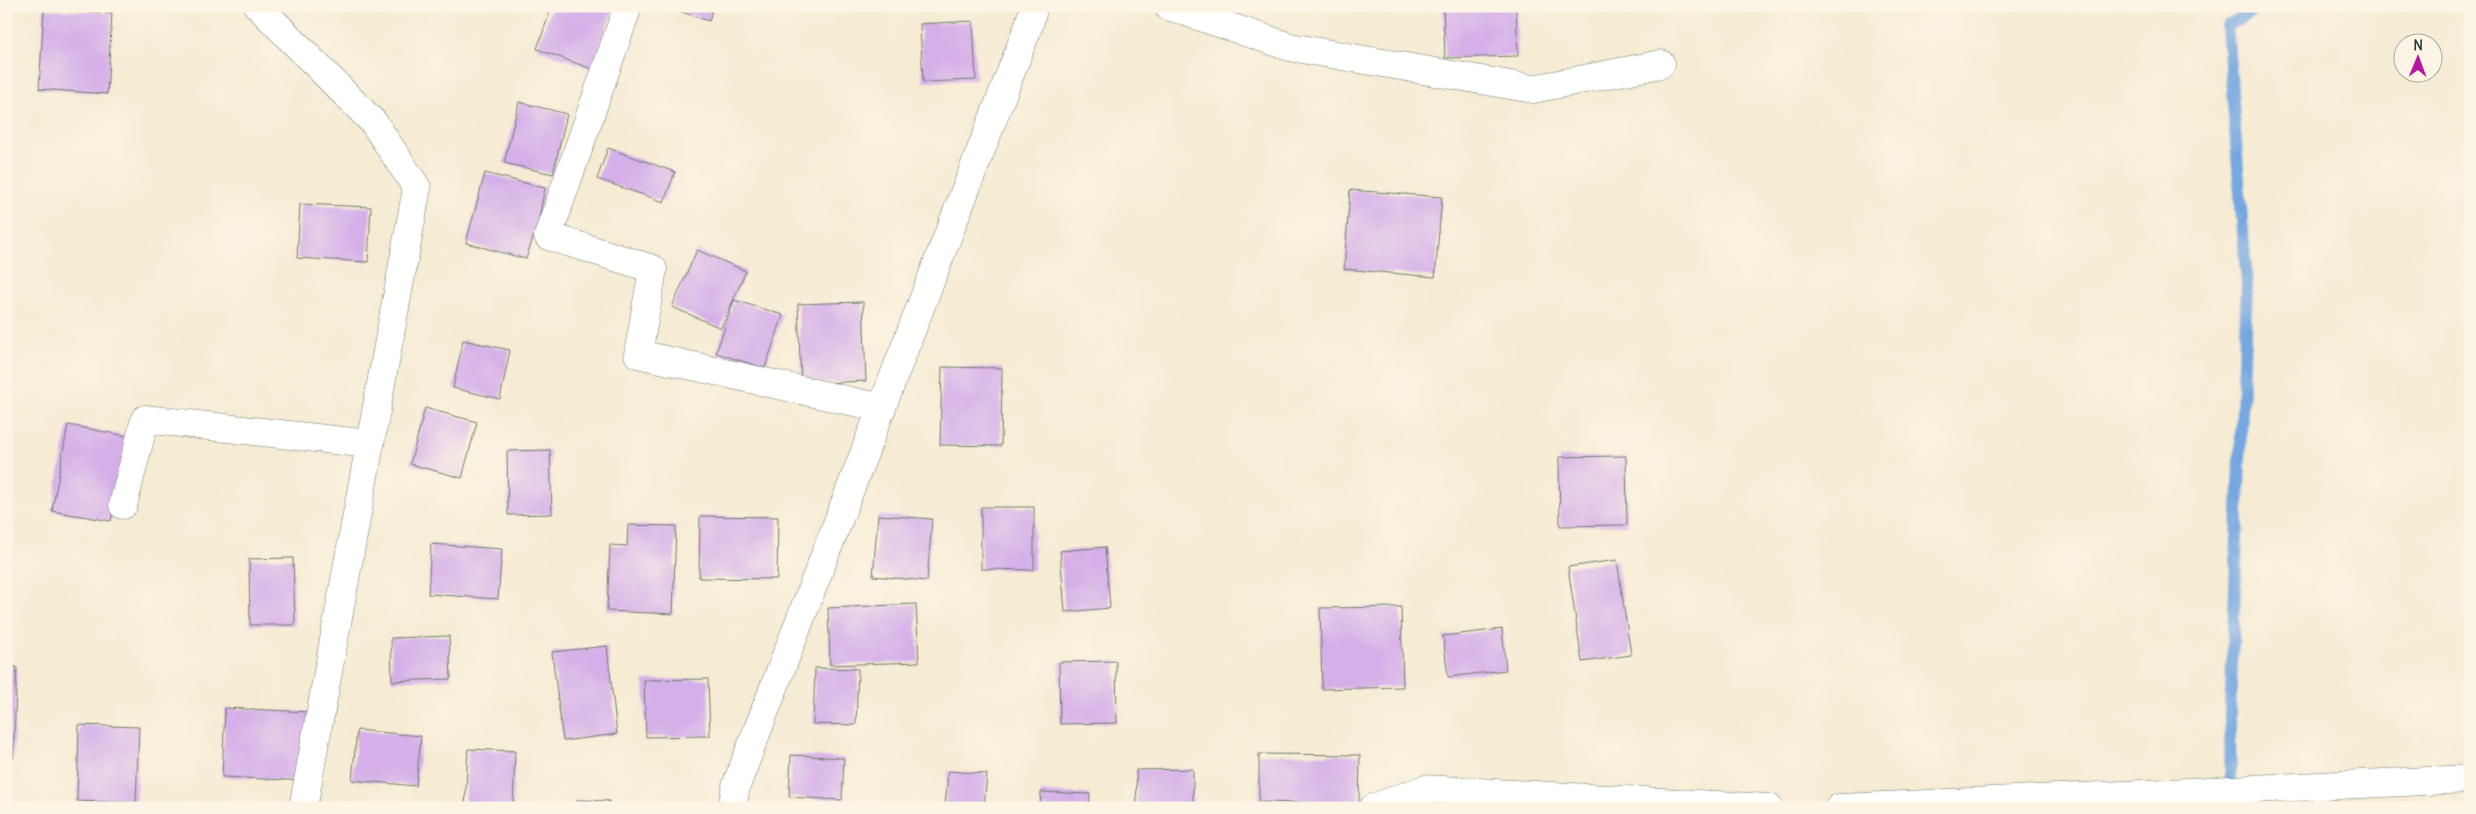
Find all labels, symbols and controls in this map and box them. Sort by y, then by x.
north arrow [2394,32,2444,82]
text: N [2413,36,2423,54]

